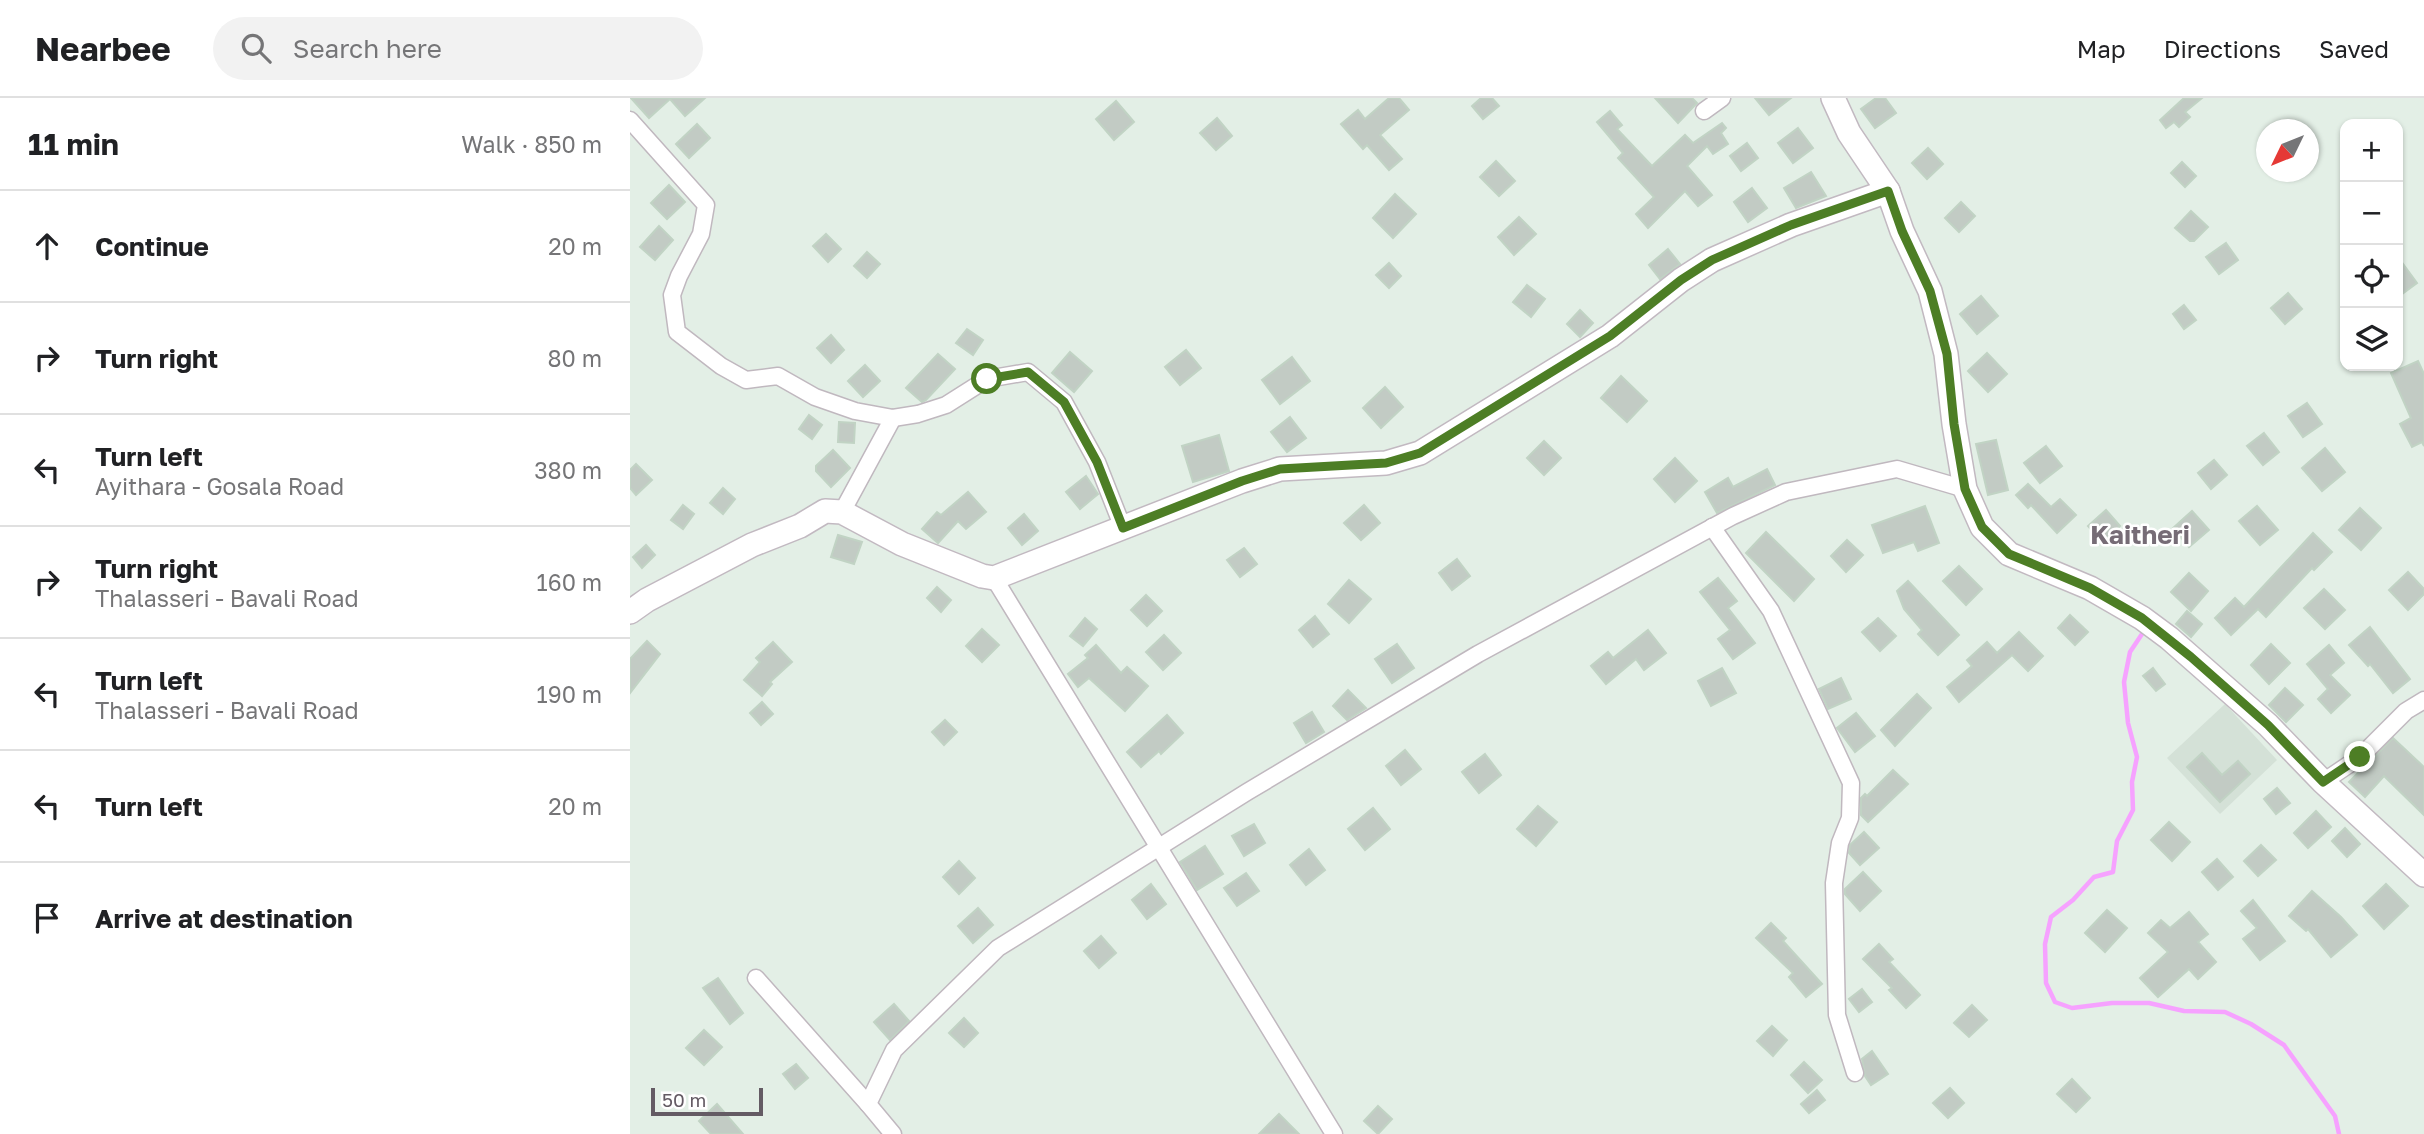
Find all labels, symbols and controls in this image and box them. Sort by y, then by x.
search box [213,17,703,80]
text: Nearbee [35,29,171,68]
icon: search [237,29,275,67]
text: Search here [293,33,442,64]
text: Map [2077,34,2126,63]
text: Directions [2164,34,2281,63]
text: Saved [2319,34,2389,63]
north arrow [2256,119,2319,182]
map controls [2340,119,2403,371]
button: + [2340,119,2403,182]
text: 11 min [28,126,119,162]
text: Walk · 850 m [461,130,602,158]
button: − [2340,182,2403,245]
icon: ahead [28,227,66,265]
text: Continue [95,231,209,262]
text: 20 m [548,232,602,260]
button: locate [2340,245,2403,308]
button: layers [2340,308,2403,371]
icon: right [28,339,66,377]
text: Turn right [95,343,218,374]
text: 80 m [548,344,602,372]
route start [971,363,1002,394]
text: Turn left [95,441,203,472]
icon: left [28,451,66,489]
text: 380 m [534,456,602,484]
text: Ayithara - Gosala Road [95,472,344,500]
district label: Kaitheri [2090,519,2190,550]
text: Turn right [95,553,218,584]
icon: right [28,563,66,601]
text: 160 m [537,568,602,596]
text: Thalasseri - Bavali Road [95,584,359,612]
text: Turn left [95,665,203,696]
icon: left [28,675,66,713]
text: 190 m [537,680,602,708]
text: Thalasseri - Bavali Road [95,696,359,724]
route end [2344,741,2375,772]
icon: left [28,787,66,825]
text: Turn left [95,791,203,822]
text: 20 m [548,792,602,820]
icon: arrive [28,899,66,937]
text: Arrive at destination [95,903,353,934]
scale bar [651,1085,763,1117]
text: 50 m [662,1088,706,1111]

